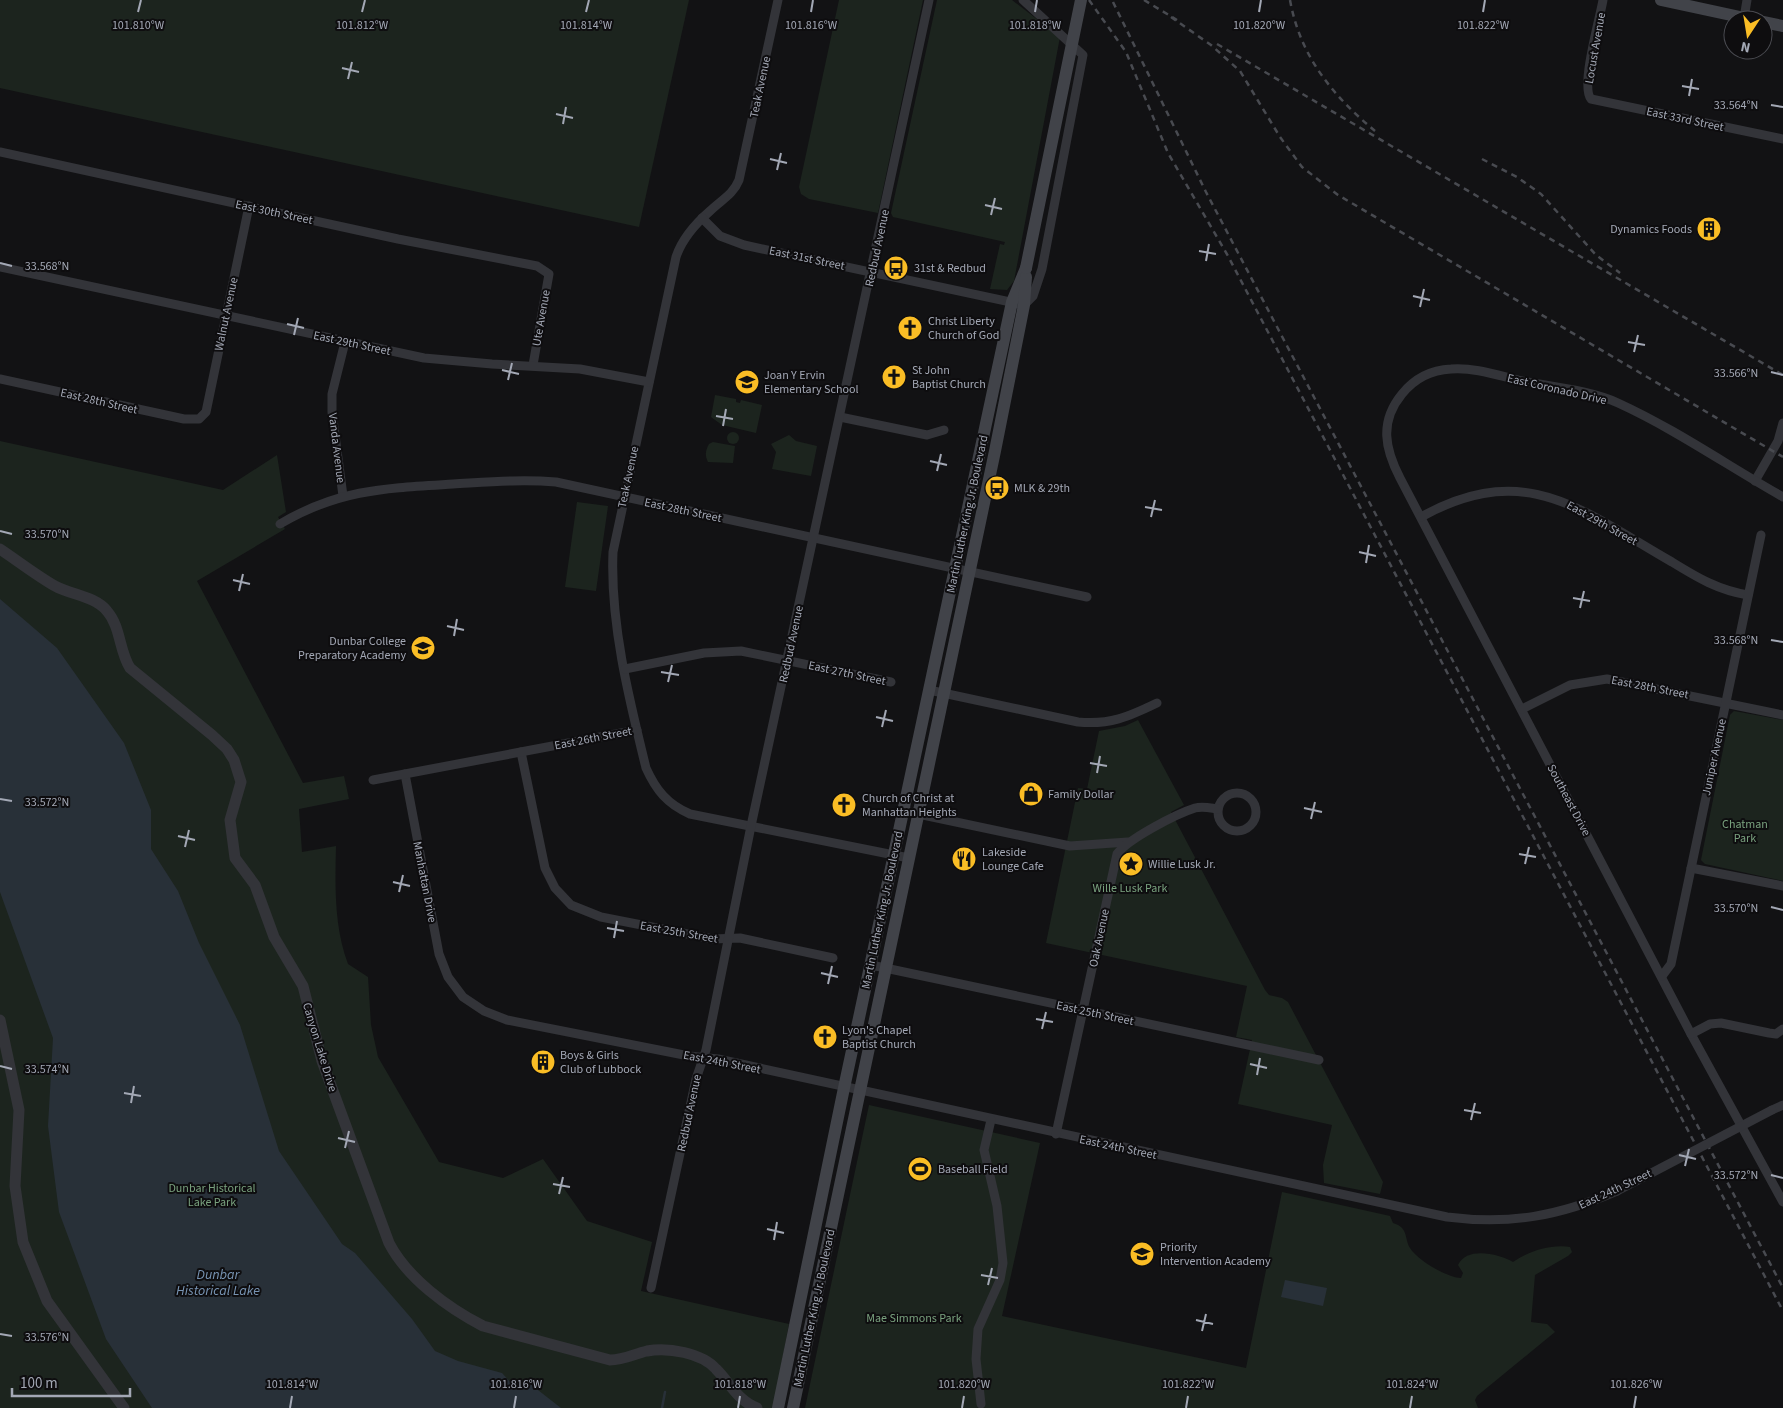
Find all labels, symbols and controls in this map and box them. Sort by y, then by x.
north arrow [1723,10,1773,60]
street label: Locust Avenue [1581,11,1610,85]
text: 101.810°W [112,17,165,34]
text: 101.812°W [336,17,389,34]
text: 101.814°W [560,17,613,34]
text: 101.816°W [785,17,838,34]
text: 101.818°W [1009,17,1062,34]
text: 101.820°W [1233,17,1286,34]
text: 101.822°W [1457,17,1510,34]
text: N [1739,36,1752,57]
street label: Teak Avenue [746,55,775,120]
text: 33.564°N [1714,97,1758,114]
street label: East 33rd Street [1645,103,1725,136]
street label: East 30th Street [234,196,314,229]
street label: Redbud Avenue [861,208,894,288]
building icon: Dynamics Foods [1696,216,1722,242]
place label: Dynamics Foods [1610,221,1692,238]
street label: East 31st Street [768,242,846,275]
bus stop icon: 31st & Redbud [883,255,909,281]
text: 33.568°N [25,258,69,275]
place label: 31st & Redbud [914,260,986,277]
street label: Walnut Avenue [210,276,243,352]
street label: Ute Avenue [528,289,555,348]
place label: Christ Liberty Church of God [928,313,999,344]
church icon: Christ Liberty Church of God [897,315,923,341]
street label: East 29th Street [312,327,392,360]
place label: St John Baptist Church [912,362,986,393]
church icon: St John Baptist Church [881,364,907,390]
text: 33.566°N [1714,365,1758,382]
place label: Joan Y Ervin Elementary School [764,367,859,398]
school or university icon: Joan Y Ervin Elementary School [734,369,760,395]
street label: East Coronado Drive [1505,370,1608,409]
street label: East 28th Street [59,384,139,419]
street label: Vanda Avenue [324,412,349,484]
street label: Martin Luther King Jr. Boulevard [942,434,993,595]
street label: Teak Avenue [614,445,643,510]
bus stop icon: MLK & 29th [984,475,1010,501]
place label: MLK & 29th [1014,480,1070,497]
street label: East 28th Street [643,494,723,527]
street label: East 29th Street [1563,497,1640,550]
text: 33.570°N [25,526,69,543]
street label: Redbud Avenue [775,604,808,684]
text: 33.568°N [1714,632,1758,649]
place label: Dunbar College Preparatory Academy [298,633,406,664]
school or university icon: Dunbar College Preparatory Academy [410,635,436,661]
street label: East 27th Street [807,657,887,690]
street label: East 28th Street [1610,672,1690,703]
street label: Juniper Avenue [1698,717,1731,797]
street label: East 26th Street [553,723,633,754]
street label: Southeast Drive [1542,761,1595,839]
shop icon: Family Dollar [1018,781,1044,807]
place label: Family Dollar [1048,786,1115,803]
place label: Church of Christ at Manhattan Heights [862,790,957,821]
church icon: Church of Christ at Manhattan Heights [831,792,857,818]
text: 33.572°N [25,794,69,811]
park label: Chatman Park [1722,816,1768,847]
street label: Martin Luther King Jr. Boulevard [857,830,908,991]
street label: Manhattan Drive [408,840,441,924]
place label: Lakeside Lounge Cafe [982,844,1044,875]
restaurant icon: Lakeside Lounge Cafe [951,846,977,872]
place icon: Willie Lusk Jr. [1118,851,1144,877]
place label: Willie Lusk Jr. [1148,856,1216,873]
park label: Wille Lusk Park [1093,880,1168,897]
text: 33.570°N [1714,900,1758,917]
street label: Oak Avenue [1085,907,1114,969]
street label: East 25th Street [639,917,719,948]
street label: East 25th Street [1055,997,1135,1030]
street label: Canyon Lake Drive [298,1000,341,1094]
place label: Lyon's Chapel Baptist Church [842,1022,916,1053]
church icon: Lyon's Chapel Baptist Church [812,1024,838,1050]
place label: Boys & Girls Club of Lubbock [560,1047,641,1078]
street label: East 24th Street [682,1047,762,1078]
building icon: Boys & Girls Club of Lubbock [530,1049,556,1075]
text: 33.574°N [25,1061,69,1078]
street label: Redbud Avenue [673,1073,706,1153]
street label: East 24th Street [1078,1131,1158,1164]
sports icon: Baseball Field [907,1156,933,1182]
place label: Baseball Field [938,1161,1008,1178]
street label: East 24th Street [1576,1165,1654,1214]
text: 33.572°N [1714,1167,1758,1184]
park label: Dunbar Historical Lake Park [168,1180,256,1211]
street label: Martin Luther King Jr. Boulevard [789,1228,840,1389]
place label: Priority Intervention Academy [1160,1239,1271,1270]
school or university icon: Priority Intervention Academy [1129,1241,1155,1267]
water label: Dunbar Historical Lake [176,1265,260,1301]
park label: Mae Simmons Park [866,1310,962,1327]
text: 33.576°N [25,1329,69,1346]
scale bar [12,1366,130,1398]
text: 100 m [20,1373,58,1394]
text: 101.814°W [266,1376,319,1393]
text: 101.816°W [490,1376,543,1393]
text: 101.818°W [714,1376,767,1393]
text: 101.820°W [938,1376,991,1393]
text: 101.822°W [1162,1376,1215,1393]
text: 101.824°W [1386,1376,1439,1393]
text: 101.826°W [1610,1376,1663,1393]

